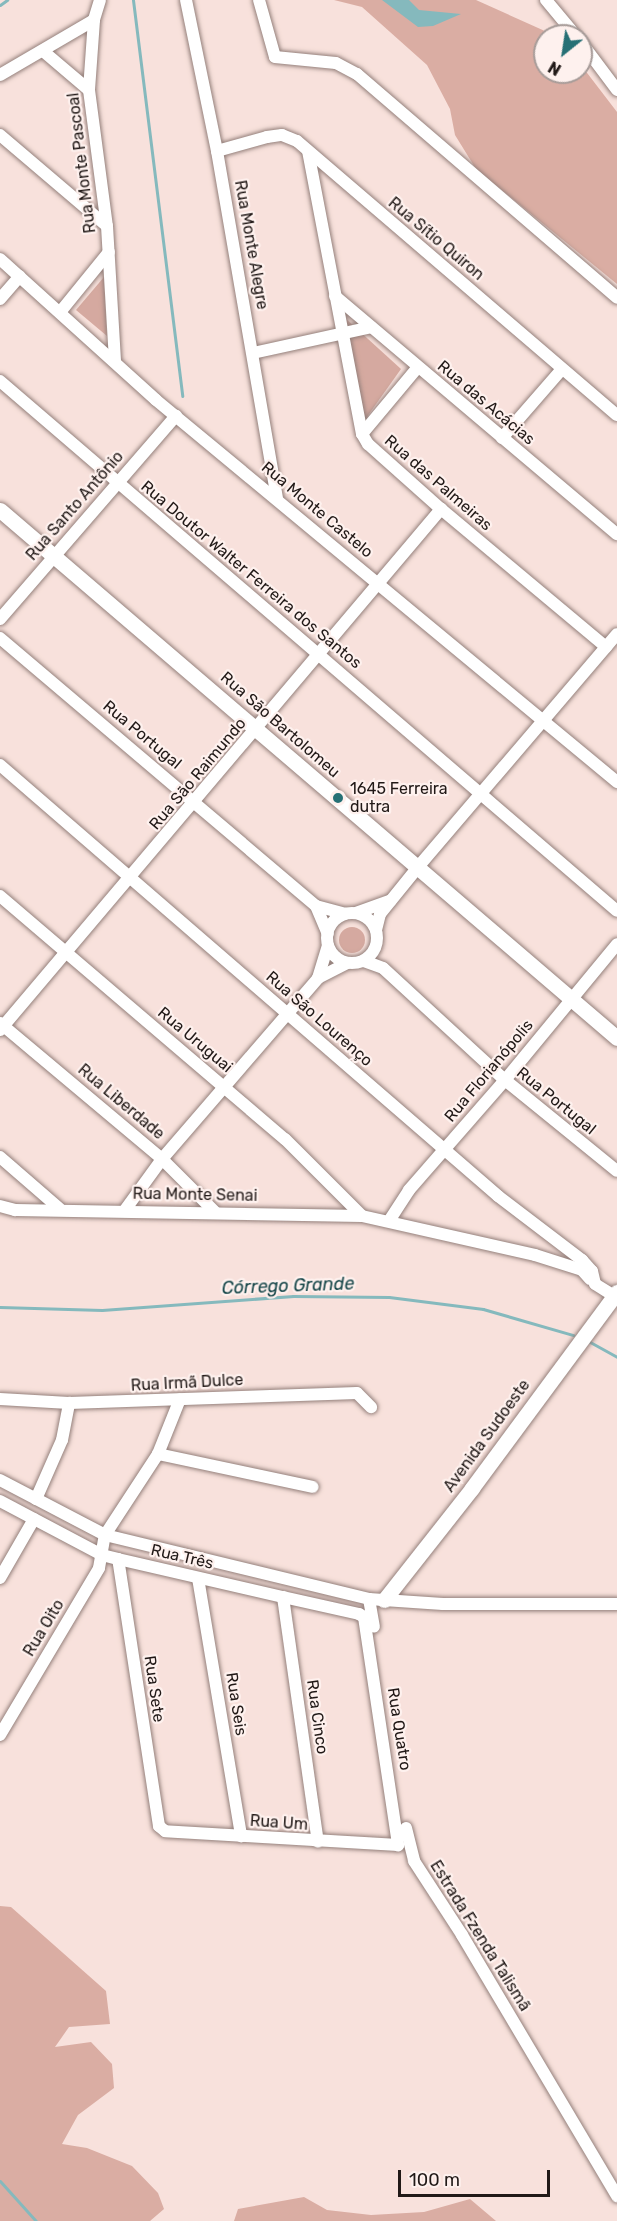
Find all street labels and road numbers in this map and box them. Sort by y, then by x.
street label: Rua Monte Pascoal [64,92,100,234]
street label: Rua Monte Alegre [230,179,272,311]
street label: Rua Sítio Quiron [384,193,488,285]
street label: Rua das Acácias [433,357,539,449]
street label: Rua das Palmeiras [380,431,496,535]
street label: Rua Santo Antônio [22,447,128,565]
street label: Rua Monte Castelo [257,458,377,562]
street label: Rua Doutor Walter Ferreira dos Santos [136,477,366,673]
street label: Rua São Bartolomeu [216,668,344,782]
street label: Rua Portugal [99,697,185,773]
street label: Rua São Raimundo [146,714,250,834]
street label: Rua São Lourenço [262,967,376,1071]
street label: Rua Uruguai [154,1003,236,1077]
street label: Rua Florianópolis [441,1016,537,1126]
street label: Rua Liberdade [74,1060,168,1144]
street label: Rua Portugal [512,1063,600,1139]
street label: Rua Monte Senai [132,1184,258,1206]
street label: Rua Irmã Dulce [130,1370,244,1396]
street label: Avenida Sudoeste [440,1376,534,1496]
street label: Rua Três [149,1540,215,1574]
street label: Rua Oito [20,1596,68,1660]
street label: Rua Sete [140,1655,168,1723]
street label: Rua Seis [222,1671,250,1737]
street label: Rua Cinco [302,1678,332,1756]
street label: Rua Quatro [383,1686,415,1772]
street label: Rua Um [249,1811,309,1835]
street label: Estrada Fzenda Talismã [426,1857,534,2015]

